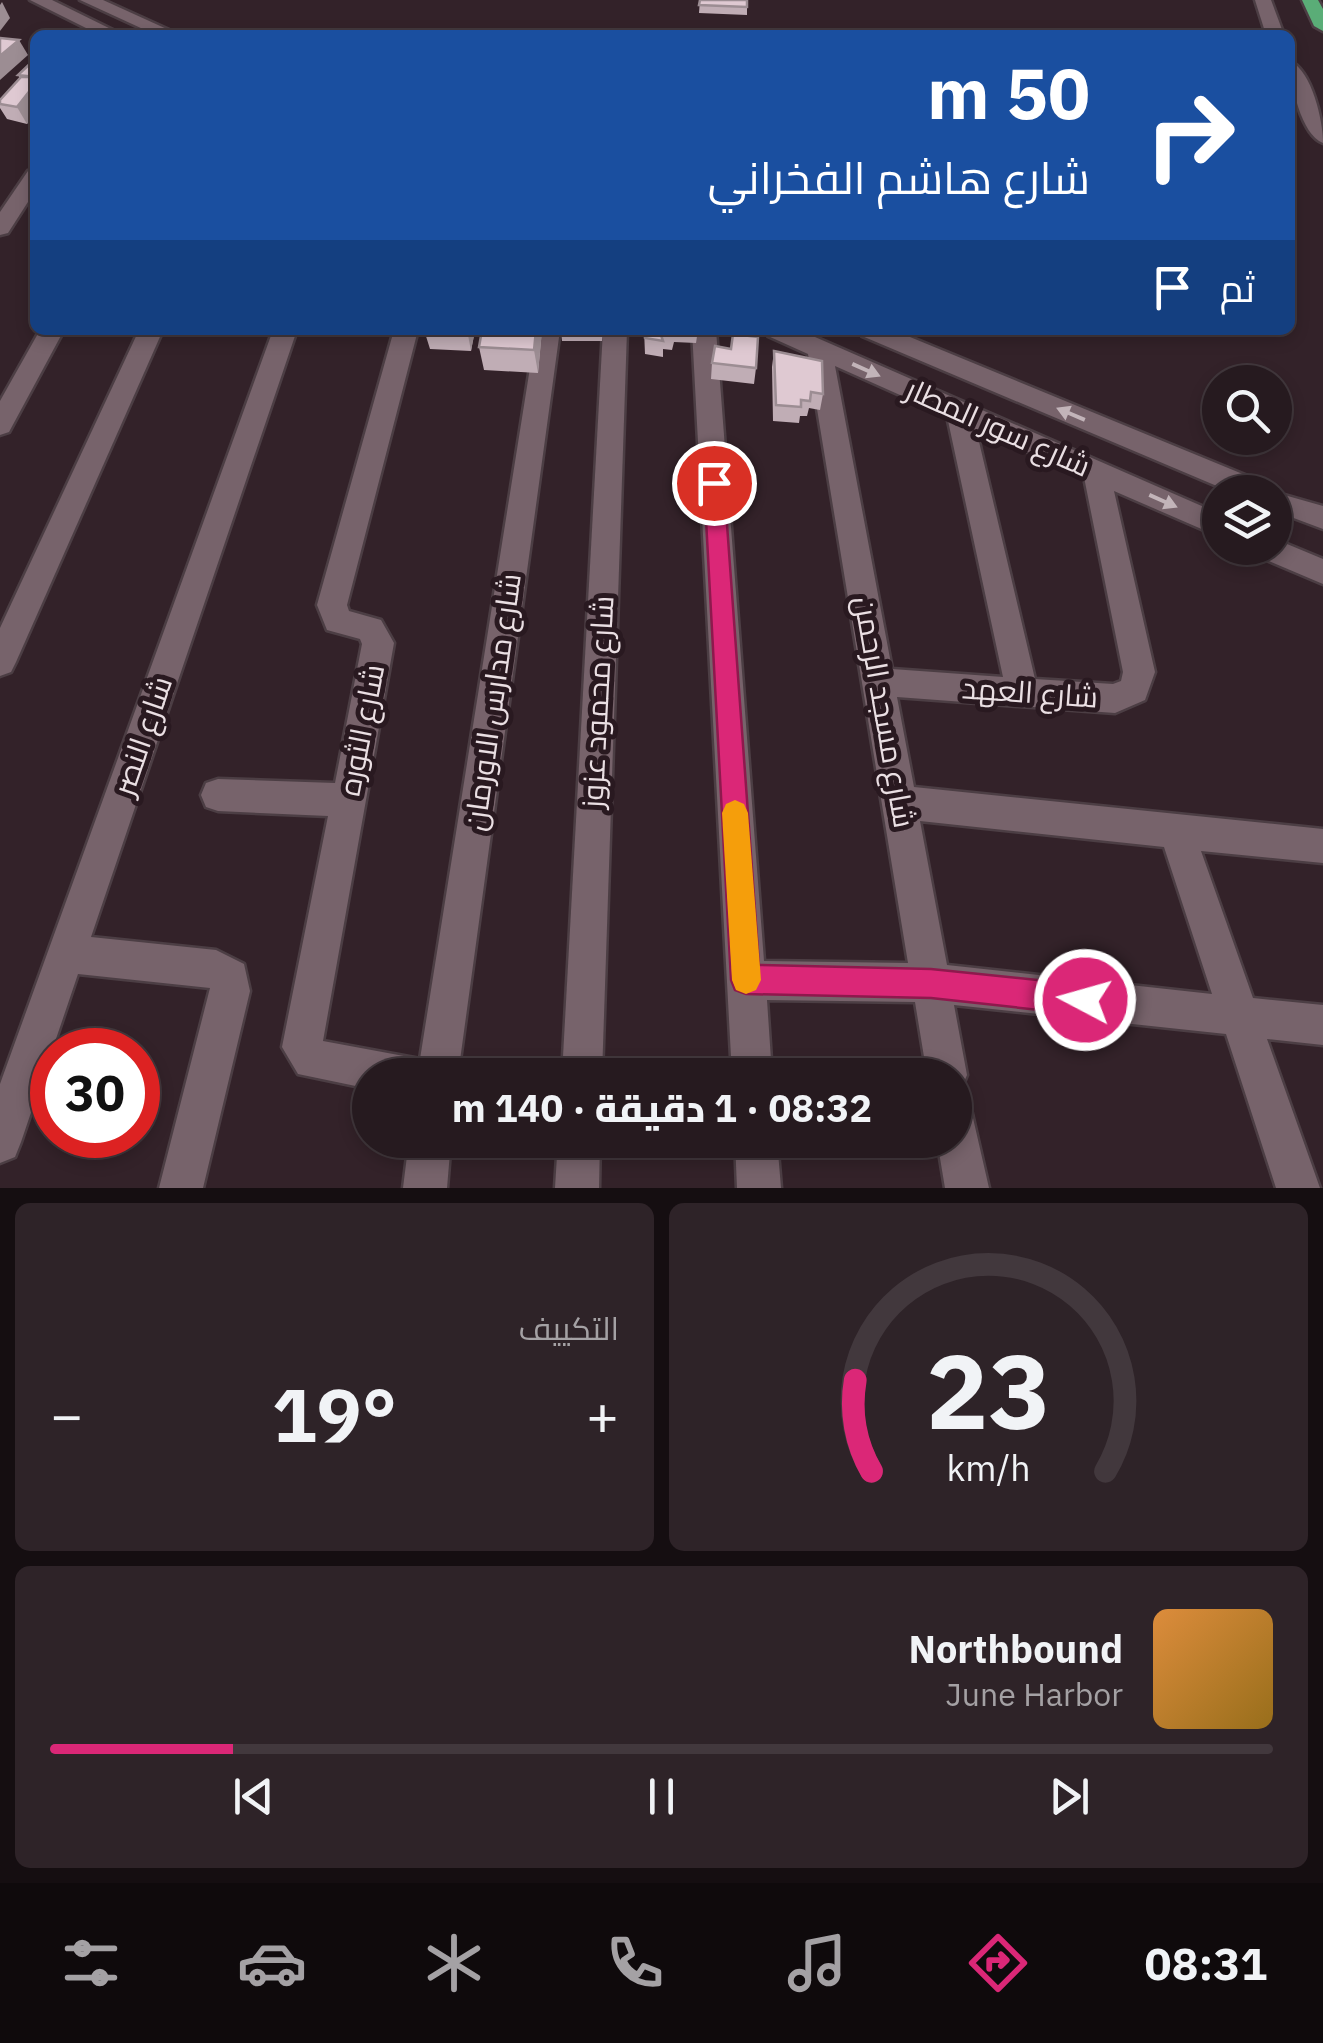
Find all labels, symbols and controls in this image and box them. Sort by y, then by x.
text: 50 m [927,47,1090,138]
icon: right [1125,70,1255,200]
text: شارع هاشم الفخراني [708,148,1090,206]
icon: arrive [1145,260,1200,315]
text: ثم [1220,263,1255,312]
one-way arrow [851,362,880,378]
map controls [1202,365,1292,565]
button: search [1202,365,1292,455]
street label: شارع سور المطار [898,368,1097,487]
one-way arrow [1056,406,1086,422]
pin [672,441,757,526]
icon: arrive [687,456,742,511]
button: layers [1202,475,1292,565]
one-way arrow [1148,493,1178,509]
street label: شارع مدارس الاورمان [454,571,531,833]
street label: شارع مسجد الرحمن [844,593,925,831]
street label: شارع محمود عزوز [571,595,624,811]
street label: شارع الثوره [329,661,394,799]
street label: شارع العهد [961,667,1100,718]
street label: شارع النصر [102,671,182,803]
position arrow [1033,948,1137,1052]
speed limit sign: 30 [30,1028,160,1158]
text: 08:32 · 1 دقيقة · 140 m [452,1083,872,1132]
text: التكييف [519,1307,619,1349]
text: 23 [926,1322,1051,1458]
text: 19° [272,1365,397,1463]
text: − [50,1379,83,1450]
text: + [586,1379,619,1450]
text: km/h [946,1444,1031,1491]
text: Northbound [908,1624,1123,1673]
text: June Harbor [946,1673,1123,1715]
icon: previous [226,1769,281,1824]
icon: pause [634,1769,689,1824]
icon: next [1042,1769,1097,1824]
icon: filters [56,1928,126,1998]
icon: car [237,1928,307,1998]
icon: climate [419,1928,489,1998]
icon: phone [600,1928,670,1998]
icon: music [782,1928,852,1998]
icon: directions [963,1928,1033,1998]
text: 08:31 [1144,1934,1267,1992]

